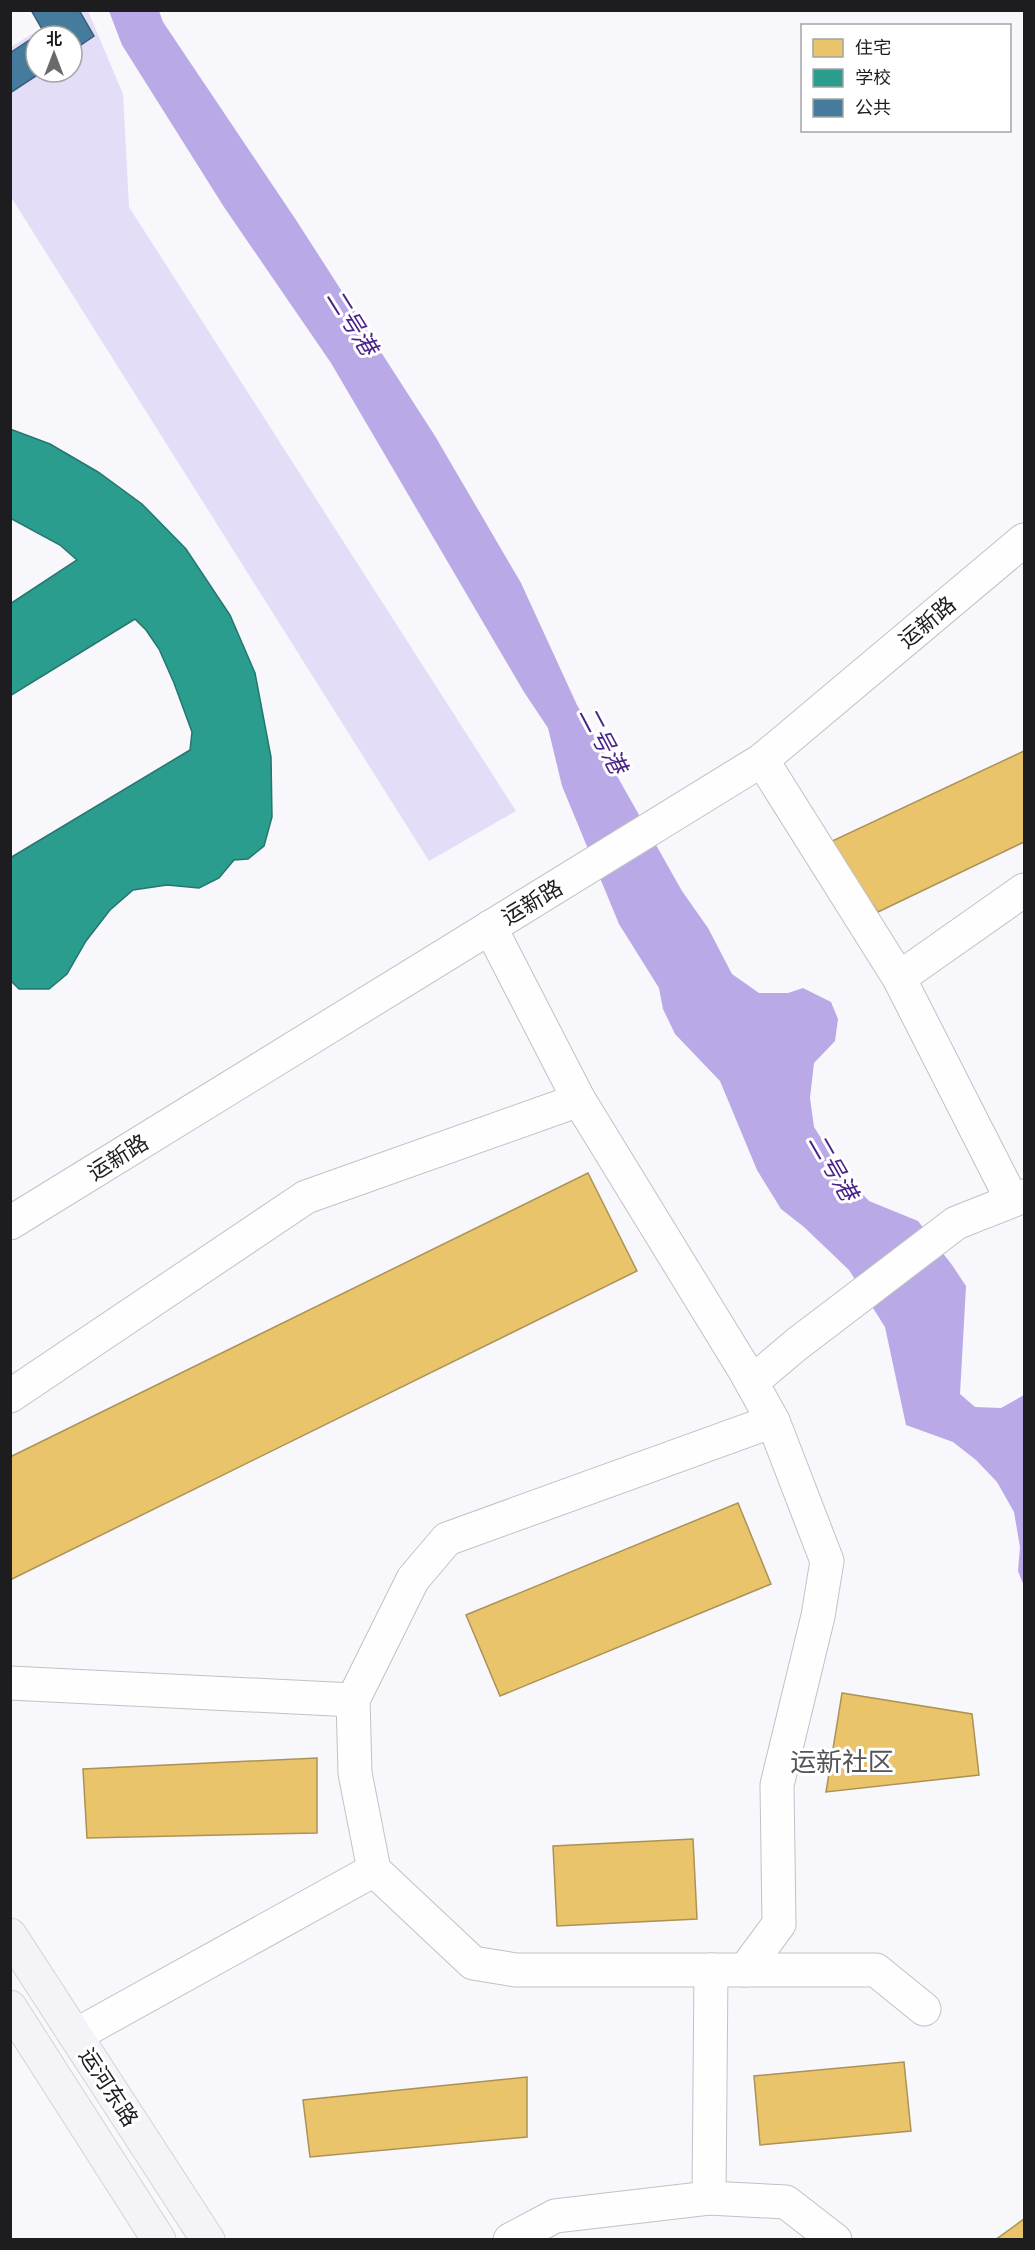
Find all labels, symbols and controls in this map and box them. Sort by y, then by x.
north arrow [24,24,84,84]
legend [801,24,1011,132]
text: 北 [46,29,62,50]
text: 住宅 [855,36,891,59]
text: 学校 [855,66,891,89]
text: 公共 [855,96,891,119]
water label: 二号港 [320,283,386,363]
street label: 运新路 [893,590,961,654]
water label: 二号港 [572,701,635,782]
street label: 运新路 [496,873,568,931]
street label: 运新路 [83,1128,153,1186]
water label: 二号港 [802,1128,866,1209]
district label: 运新社区 [790,1745,894,1779]
street label: 运河东路 [73,2042,145,2132]

